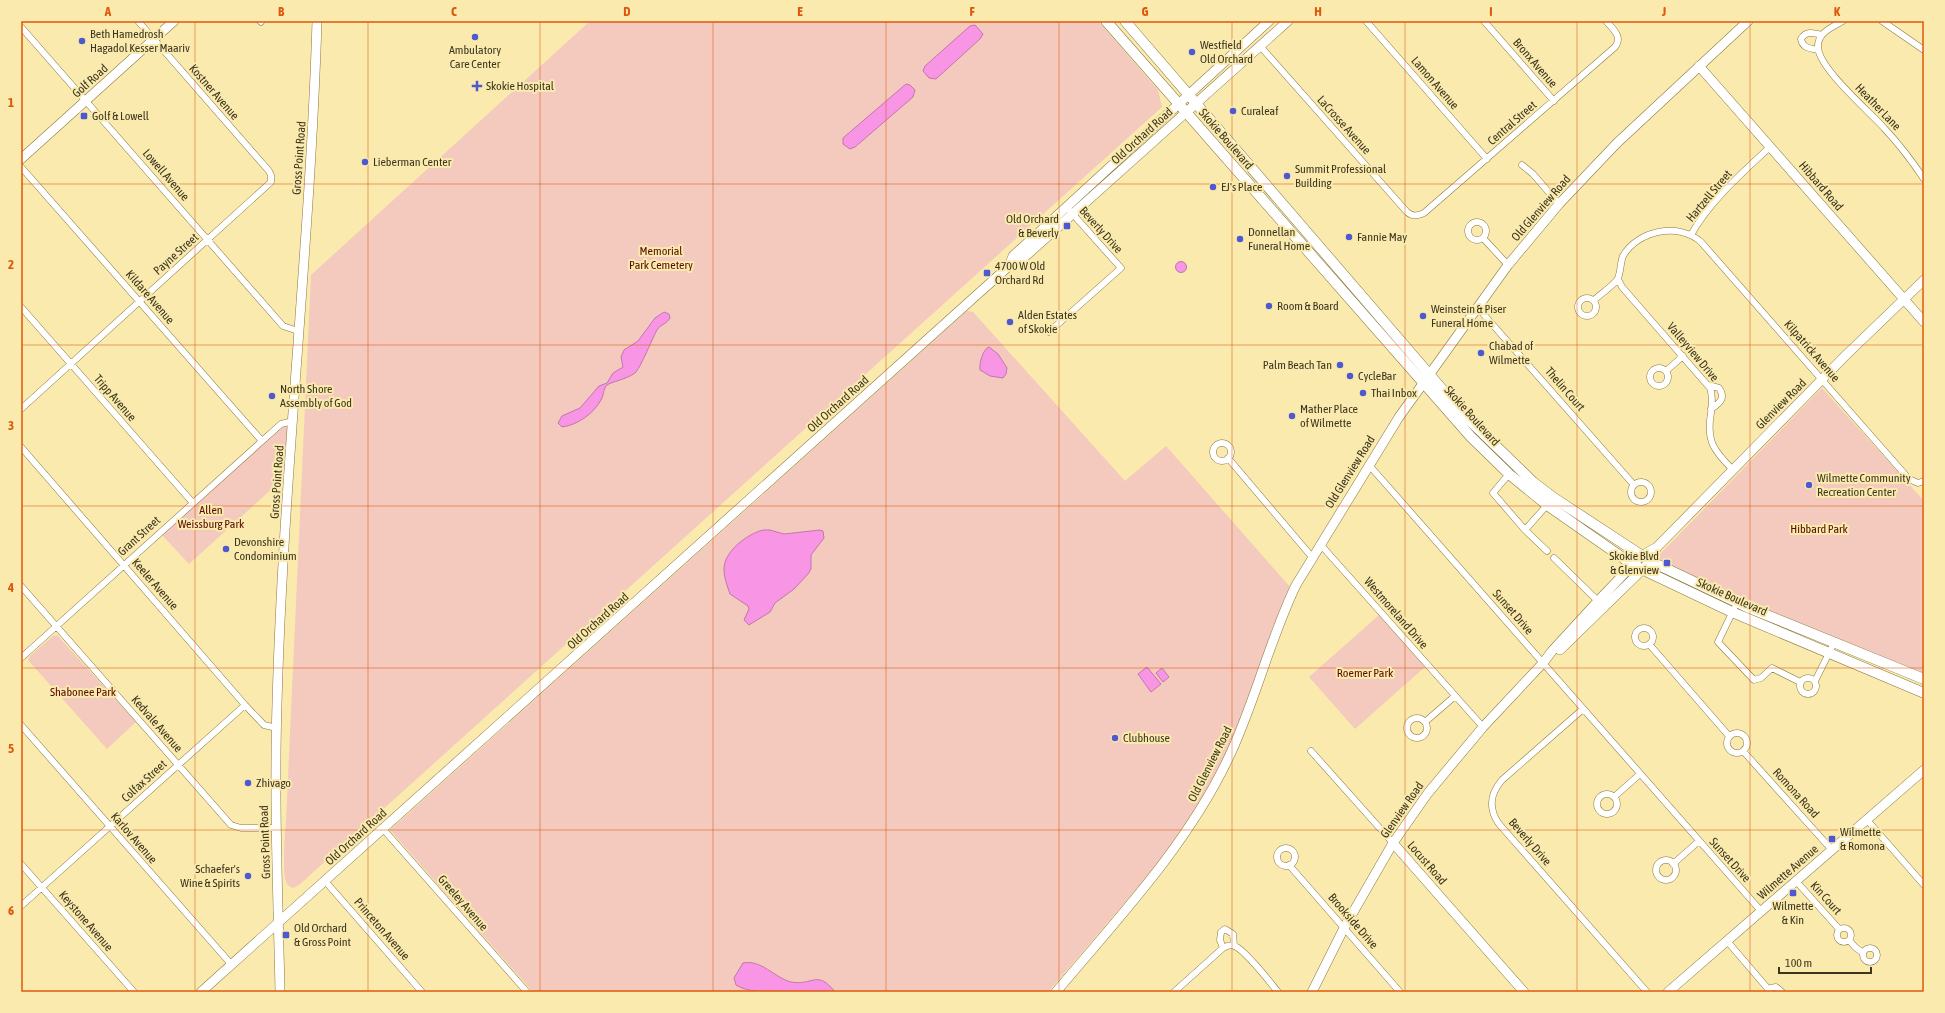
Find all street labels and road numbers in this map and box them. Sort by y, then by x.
street label: Bronx Avenue [1510,36,1560,90]
street label: Lamon Avenue [1408,54,1462,112]
street label: Golf Road [69,61,111,101]
street label: Kostner Avenue [186,62,242,122]
street label: Heather Lane [1852,81,1904,133]
street label: LaCrosse Avenue [1314,93,1374,157]
street label: Central Street [1485,98,1540,148]
street label: Old Orchard Road [1108,105,1176,167]
street label: Skokie Boulevard [1196,106,1256,172]
street label: Gross Point Road [289,121,309,195]
street label: Lowell Avenue [140,146,192,204]
street label: Hibbard Road [1796,159,1846,213]
street label: Hartzell Street [1683,167,1735,225]
street label: Old Glenview Road [1509,172,1573,244]
street label: Beverly Drive [1076,204,1126,256]
street label: Payne Street [151,230,202,278]
street label: Kildare Avenue [123,267,177,327]
street label: Kilpatrick Avenue [1781,317,1843,385]
street label: Valleyview Drive [1664,320,1722,384]
street label: Thelin Court [1542,364,1588,414]
street label: Tripp Avenue [91,372,139,424]
street label: Old Orchard Road [804,373,872,435]
street label: Glenview Road [1753,376,1809,432]
street label: Skokie Boulevard [1441,383,1503,449]
street label: Old Glenview Road [1322,433,1378,511]
street label: Gross Point Road [267,445,287,519]
street label: Grant Street [115,513,164,559]
street label: Keeler Avenue [129,555,181,613]
street label: Westmoreland Drive [1361,574,1431,652]
street label: Skokie Boulevard [1695,575,1769,619]
street label: Sunset Drive [1490,587,1536,637]
street label: Old Orchard Road [564,590,632,652]
street label: Kedvale Avenue [129,693,185,755]
street label: Old Glenview Road [1185,724,1235,804]
street label: Colfax Street [119,757,170,805]
street label: Romona Road [1770,765,1822,821]
street label: Glenview Road [1377,779,1427,841]
street label: Gross Point Road [257,805,273,879]
street label: Old Orchard Road [322,806,390,868]
street label: Karlov Avenue [108,810,160,866]
street label: Beverly Drive [1506,816,1554,868]
street label: Sunset Drive [1706,835,1754,885]
street label: Locust Road [1404,838,1450,888]
street label: Wilmette Avenue [1755,842,1821,902]
street label: Greeley Avenue [435,872,491,934]
street label: Kin Court [1807,879,1845,918]
street label: Keystone Avenue [56,888,116,954]
street label: Brookside Drive [1325,890,1381,952]
street label: Princeton Avenue [351,895,413,963]

